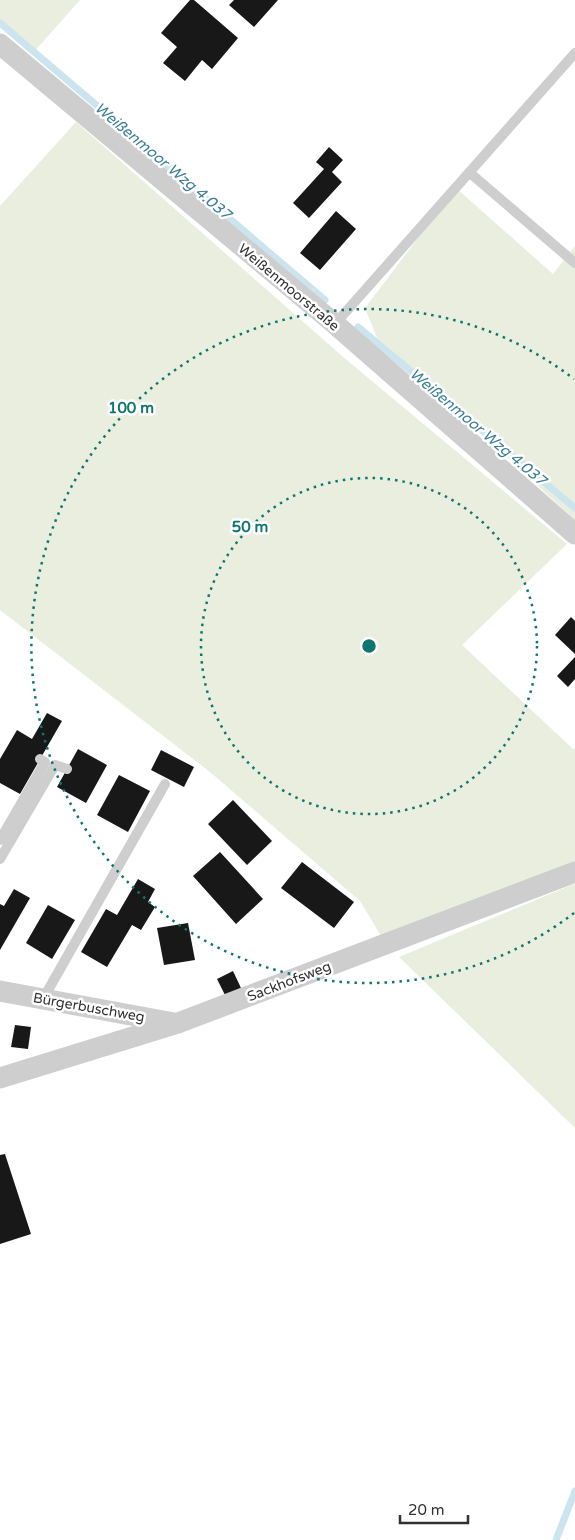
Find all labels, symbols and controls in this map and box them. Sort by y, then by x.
water label: Weißenmoor Wzg 4.037 [91,99,237,225]
street label: Weißenmoorstraße [235,240,343,335]
water label: Weißenmoor Wzg 4.037 [406,365,552,491]
text: 100 m [108,399,154,417]
text: 50 m [232,518,268,536]
centre of rings [360,637,378,655]
street label: Sackhofsweg [245,958,333,1005]
street label: Bürgerbuschweg [32,989,146,1026]
scale bar [400,1492,468,1524]
text: 20 m [408,1501,445,1519]

